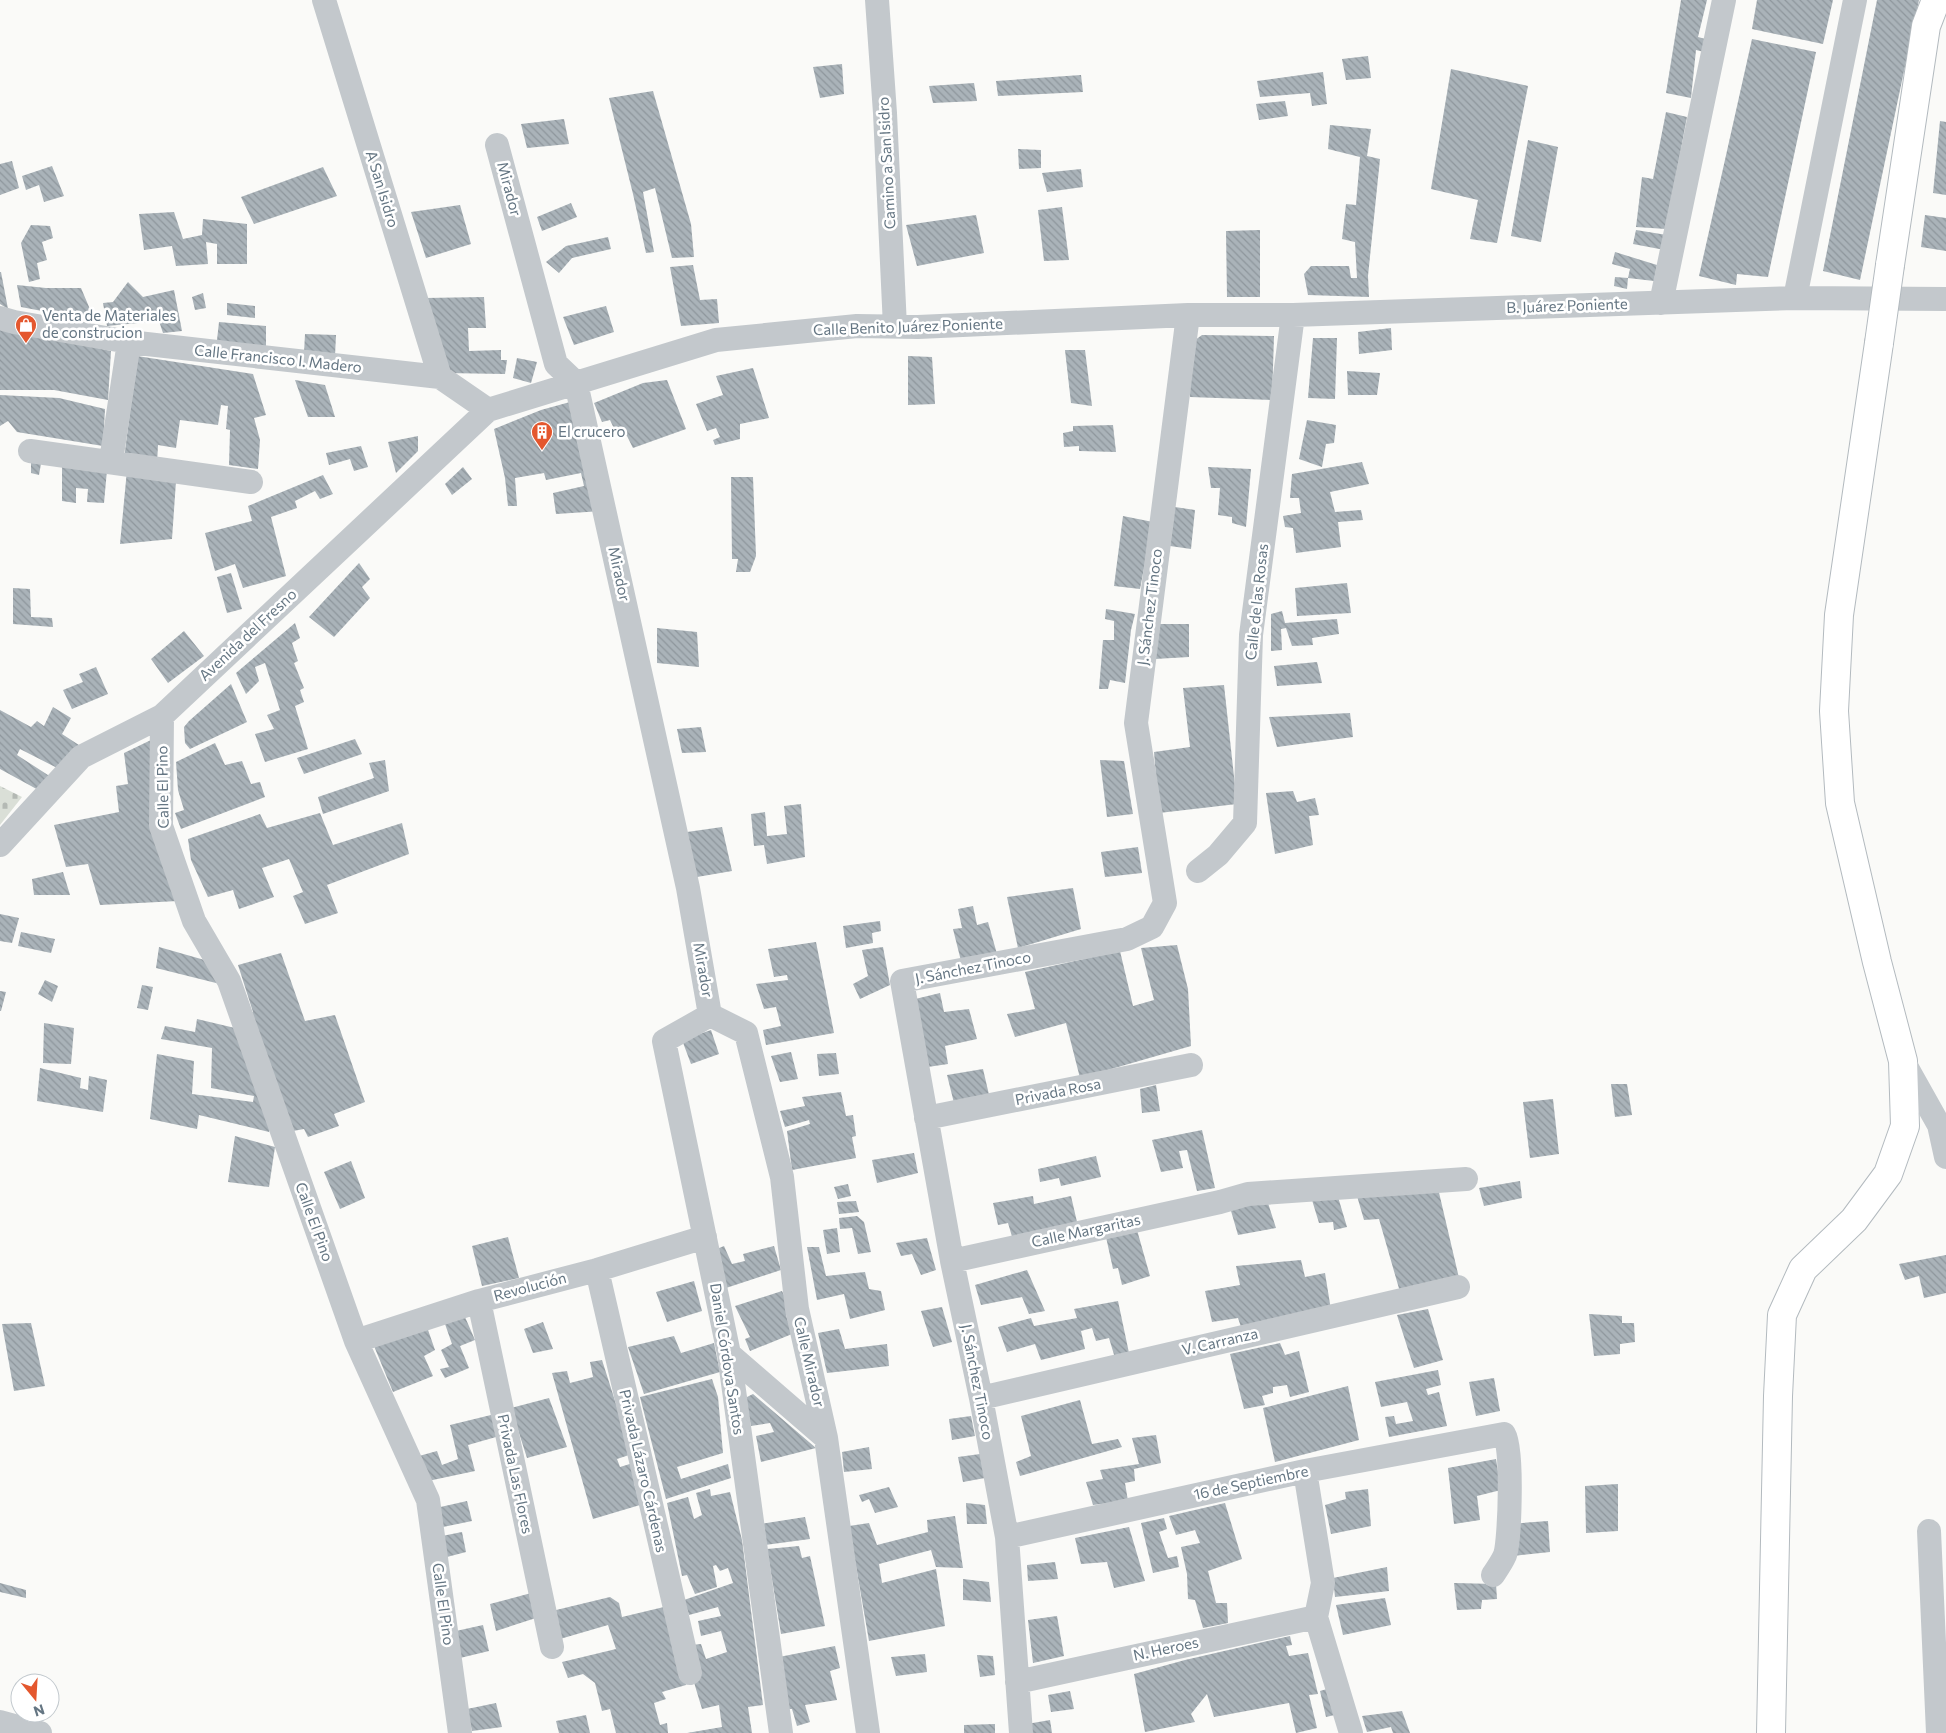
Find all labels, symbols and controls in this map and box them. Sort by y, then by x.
street label: Camino a San Isidro [874,96,898,230]
street label: A San Isidro [363,148,403,229]
street label: Mirador [494,160,526,218]
street label: B. Juárez Poniente [1506,294,1628,316]
place label: Venta de Materiales de construcion [42,306,176,341]
shop icon: Venta de Materiales de construcion [14,313,38,344]
street label: Calle Benito Juárez Poniente [813,314,1003,338]
street label: Calle Francisco I. Madero [193,340,363,376]
building icon: El crucero [530,420,554,451]
place label: El crucero [558,422,625,440]
street label: Calle de las Rosas [1241,543,1271,661]
street label: Mirador [605,545,635,603]
street label: J. Sánchez Tinoco [1133,547,1165,666]
street label: Avenida del Fresno [195,584,300,684]
street label: Calle El Pino [152,745,172,829]
street label: Mirador [690,941,718,999]
street label: J. Sánchez Tinoco [913,947,1032,987]
street label: Privada Rosa [1013,1074,1102,1108]
street label: Calle El Pino [292,1180,338,1264]
street label: Calle Margaritas [1030,1210,1142,1250]
street label: Revolución [491,1268,568,1304]
street label: Daniel Córdova Santos [707,1282,749,1436]
street label: Calle Mirador [791,1315,829,1409]
street label: J. Sánchez Tinoco [958,1322,998,1441]
street label: V. Carranza [1180,1324,1260,1359]
street label: Privada Lázaro Cárdenas [616,1387,672,1554]
street label: Privada Las Flores [494,1412,537,1535]
street label: 16 de Septiembre [1192,1461,1310,1503]
street label: Calle El Pino [429,1562,459,1646]
street label: N. Heroes [1131,1632,1200,1664]
north arrow [10,1673,60,1723]
text: N [32,1701,47,1721]

